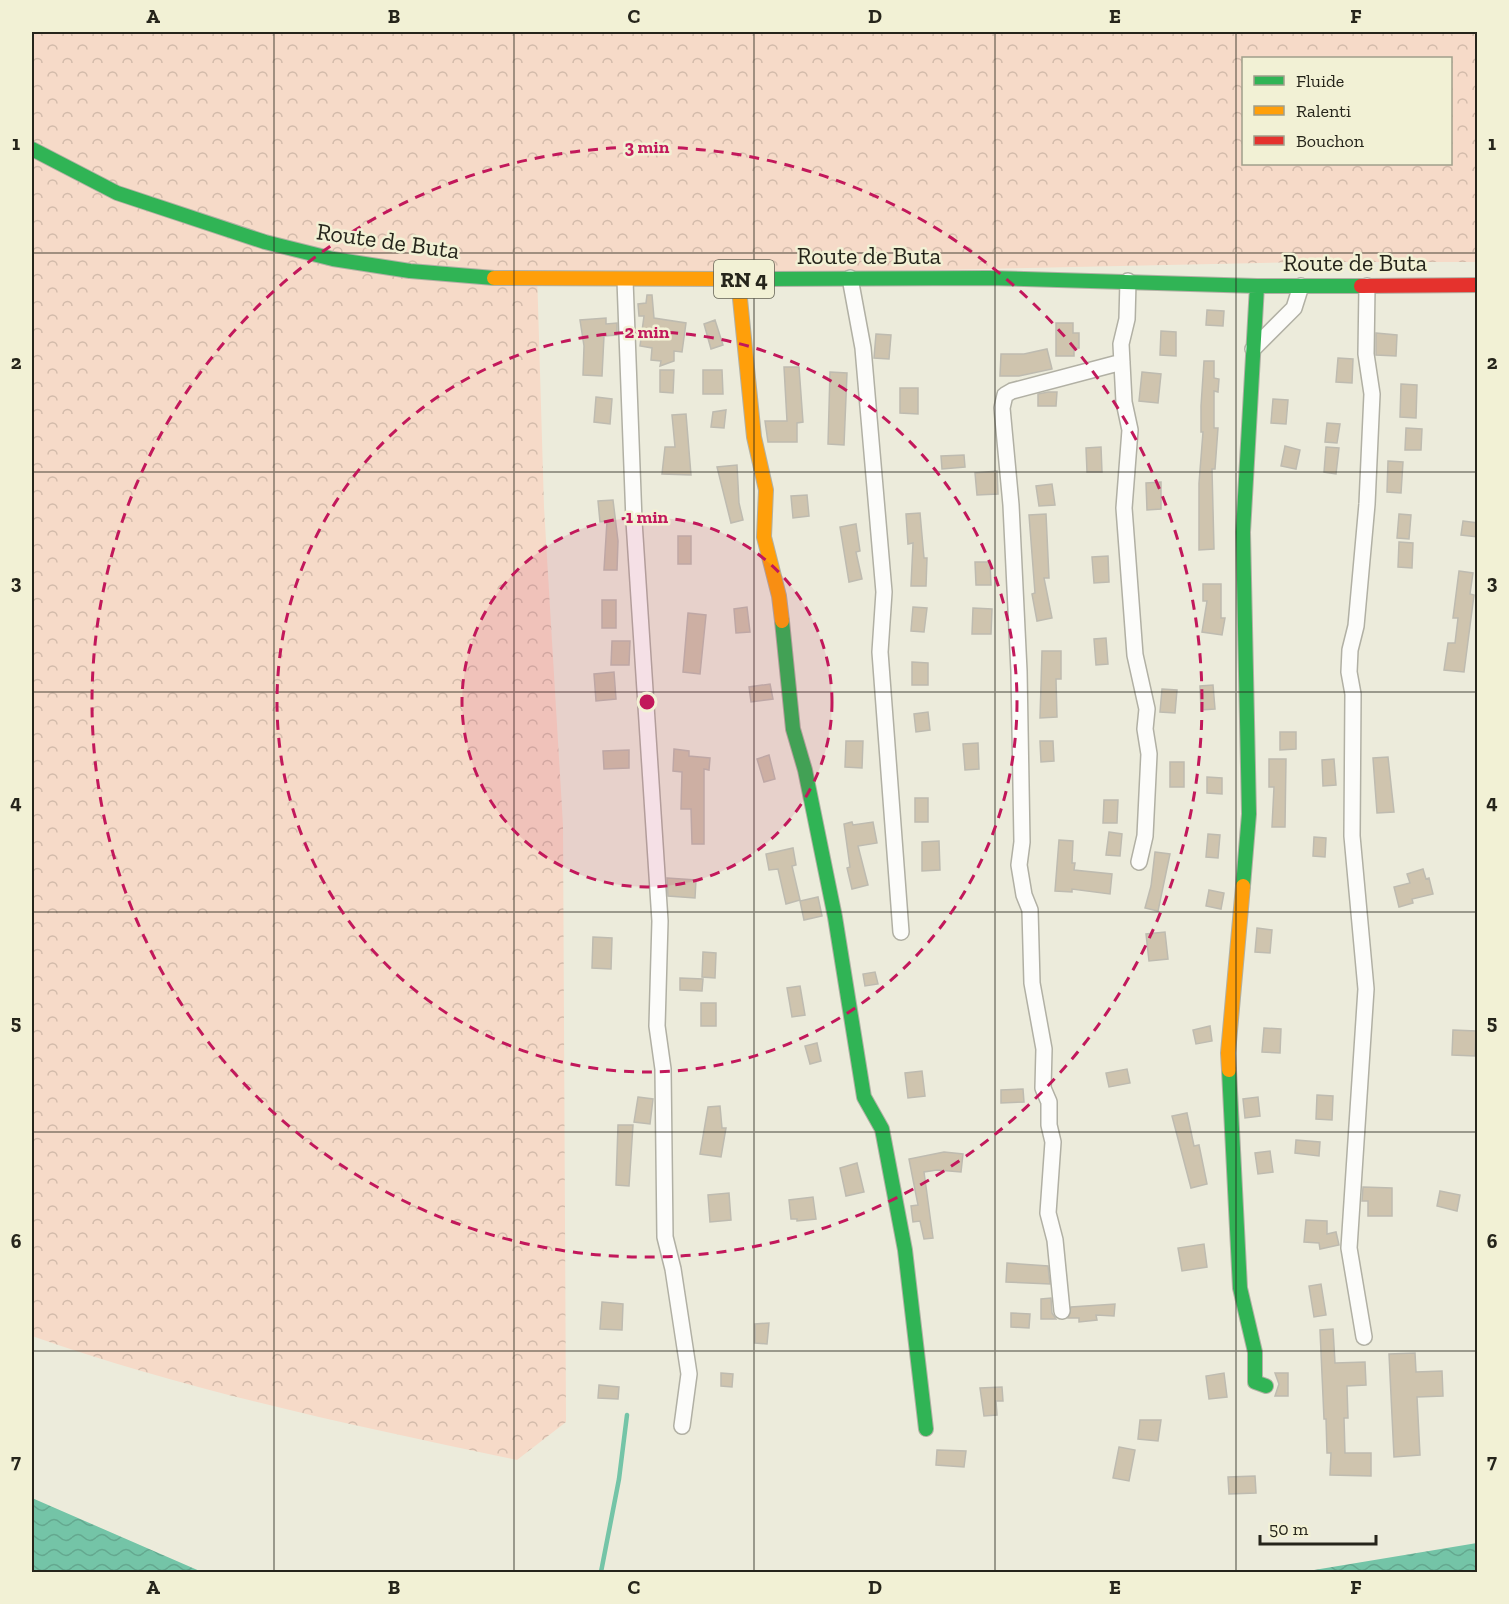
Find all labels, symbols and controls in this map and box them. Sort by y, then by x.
text: A [146,4,160,28]
text: B [388,4,400,28]
text: C [628,4,641,28]
text: D [868,4,882,28]
text: E [1109,4,1121,28]
text: F [1350,4,1362,28]
legend [1242,57,1452,165]
text: Fluide [1296,70,1344,92]
text: Ralenti [1296,100,1351,122]
text: Bouchon [1296,130,1365,152]
text: 1 [12,131,20,155]
text: 1 [1488,131,1496,155]
text: 3 min [625,136,670,158]
street label: Route de Buta [315,216,462,265]
street label: Route de Buta [797,241,942,270]
street label: Route de Buta [1283,248,1428,277]
road number: RN 4 [714,260,774,298]
text: 2 min [625,321,670,343]
text: 2 [11,350,22,374]
text: 2 [1487,350,1498,374]
text: 1 min [626,506,669,528]
text: 3 [11,570,22,594]
text: 3 [1487,570,1498,594]
centre of rings [637,692,657,712]
text: 4 [10,790,22,814]
text: 4 [1486,790,1498,814]
text: 5 [11,1010,21,1034]
text: 5 [1487,1010,1497,1034]
text: 6 [11,1229,22,1253]
text: 6 [1487,1229,1498,1253]
text: 7 [11,1449,21,1473]
text: 7 [1487,1449,1497,1473]
scale bar [1260,1508,1376,1546]
text: 50 m [1269,1518,1309,1540]
text: A [146,1575,160,1599]
text: B [388,1575,400,1599]
text: C [628,1575,641,1599]
text: D [868,1575,882,1599]
text: E [1109,1575,1121,1599]
text: F [1350,1575,1362,1599]

